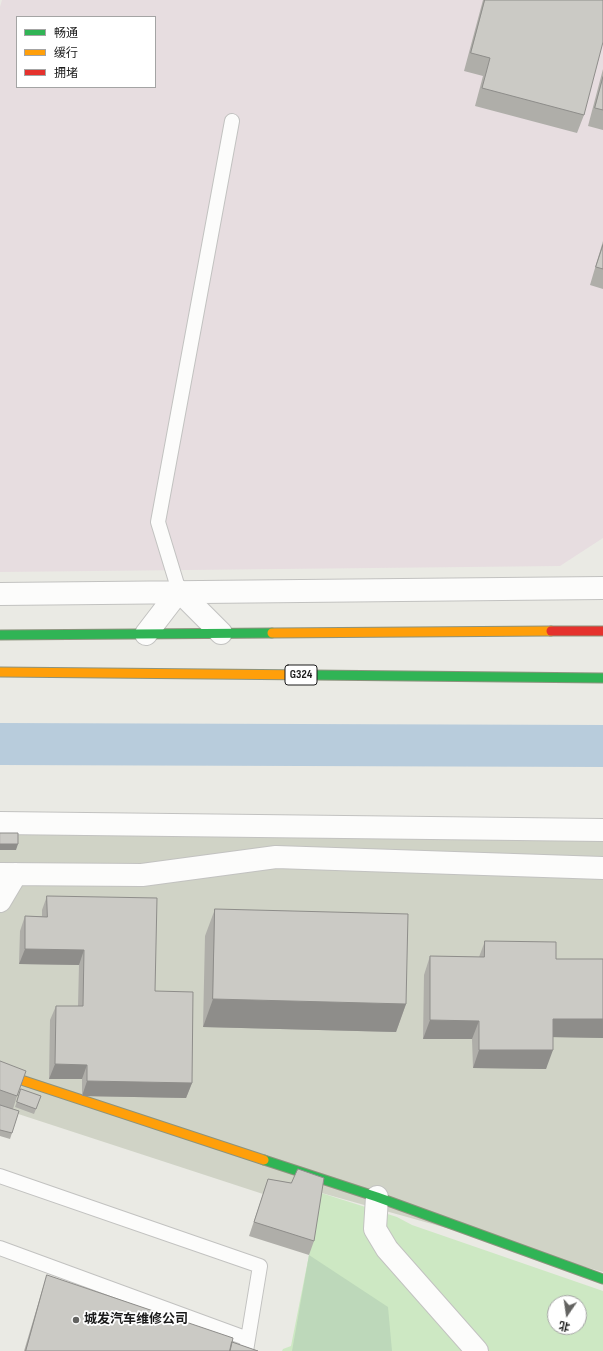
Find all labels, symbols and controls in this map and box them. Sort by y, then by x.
legend [16,16,156,88]
text: 畅通 [54,26,78,41]
text: 缓行 [54,46,78,61]
text: 拥堵 [54,66,78,81]
road number: G324 [285,665,317,685]
north arrow [547,1295,587,1335]
place label: 城发汽车维修公司 [84,1312,188,1328]
marker: 城发汽车维修公司 [71,1315,81,1325]
text: 北 [558,1319,571,1334]

